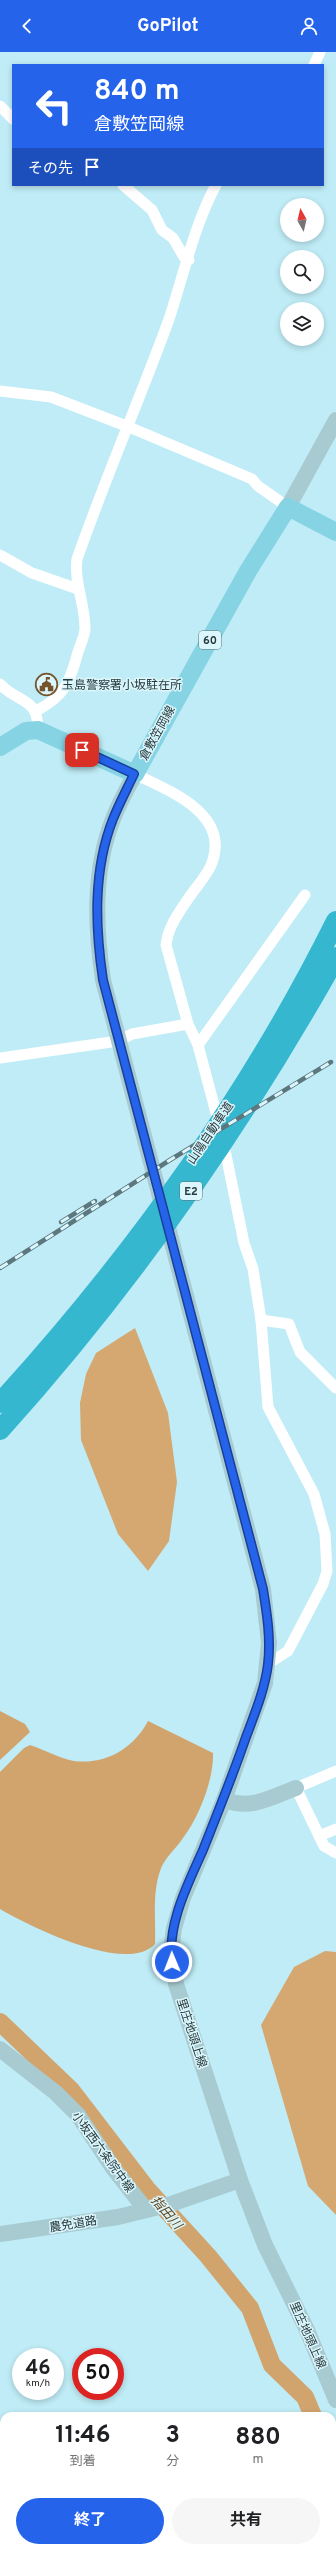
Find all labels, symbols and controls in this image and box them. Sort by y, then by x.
icon: back [16,15,38,37]
text: GoPilot [137,15,199,38]
icon: person [298,15,320,37]
text: 840 m [94,74,180,110]
icon: left [28,80,80,132]
text: 倉敷笠岡線 [94,114,184,137]
icon: arrive [81,156,103,178]
text: その先 [28,160,73,179]
north arrow [280,198,324,242]
map controls [280,198,324,346]
button: search [280,250,324,294]
button: layers [280,302,324,346]
road number: 60 [199,631,221,649]
public building icon: 玉島警察署小坂駐在所 [33,672,59,698]
place label: 玉島警察署小坂駐在所 [62,678,182,694]
street label: 倉敷笠岡線 [136,703,179,764]
pin [65,733,99,767]
icon: arrive [71,739,93,761]
street label: 山陽自動車道 [184,1099,238,1168]
road number: E2 [180,1182,202,1200]
position arrow [151,1941,193,1983]
street label: 里庄地頭上線 [172,1997,210,2070]
street label: 小坂西六条院中線 [68,2109,137,2196]
water label: 指田川 [147,2193,186,2235]
street label: 農免道路 [48,2213,98,2237]
street label: 里庄地頭上線 [285,2299,329,2372]
speed limit sign: 50 [72,2348,124,2400]
text: 46 [25,2356,51,2382]
text: km/h [26,2377,50,2390]
text: 11:46 [55,2421,110,2451]
text: 3 [166,2421,180,2451]
text: 880 [235,2423,281,2453]
text: m [252,2452,263,2468]
text: 到着 [70,2454,96,2470]
text: 分 [166,2454,179,2470]
button: 終了 [16,2498,164,2544]
button: 共有 [172,2498,320,2544]

